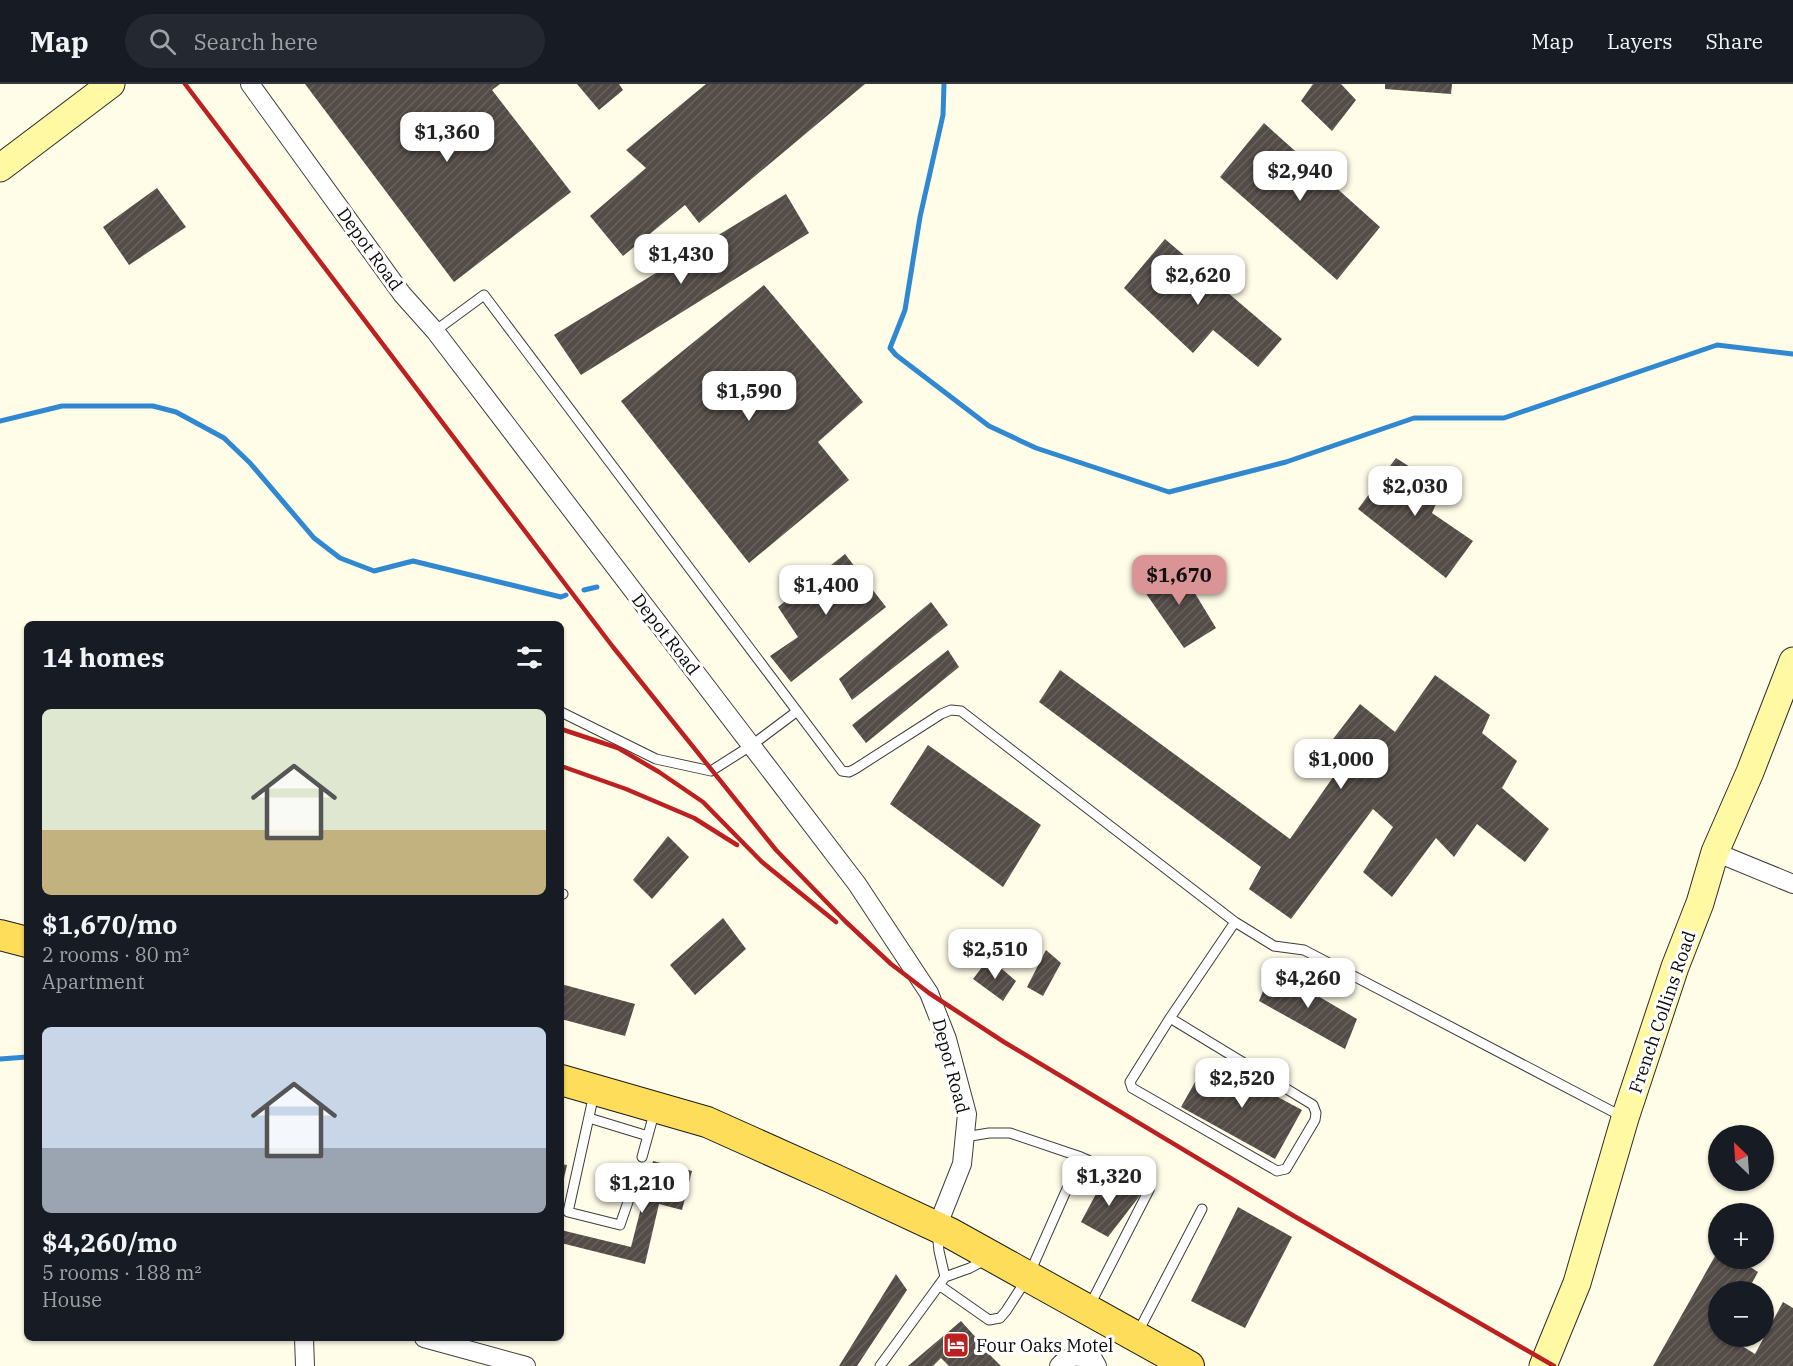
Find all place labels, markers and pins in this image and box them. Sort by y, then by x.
pin: $1,360 [398,112,496,163]
pin: $2,940 [1251,151,1349,202]
pin: $1,430 [632,234,730,285]
pin: $2,620 [1149,255,1247,306]
pin: $1,590 [700,371,798,422]
pin: $2,030 [1366,466,1464,517]
pin: $1,670 [1130,555,1228,606]
pin: $1,400 [777,565,875,616]
pin: $1,000 [1292,739,1390,790]
pin: $2,510 [946,929,1044,980]
pin: $4,260 [1259,958,1357,1009]
pin: $2,520 [1193,1058,1291,1109]
pin: $1,320 [1060,1156,1158,1207]
pin: $1,210 [593,1163,691,1214]
hotel icon: Four Oaks Motel [941,1330,971,1360]
place label: Four Oaks Motel [976,1334,1113,1357]

